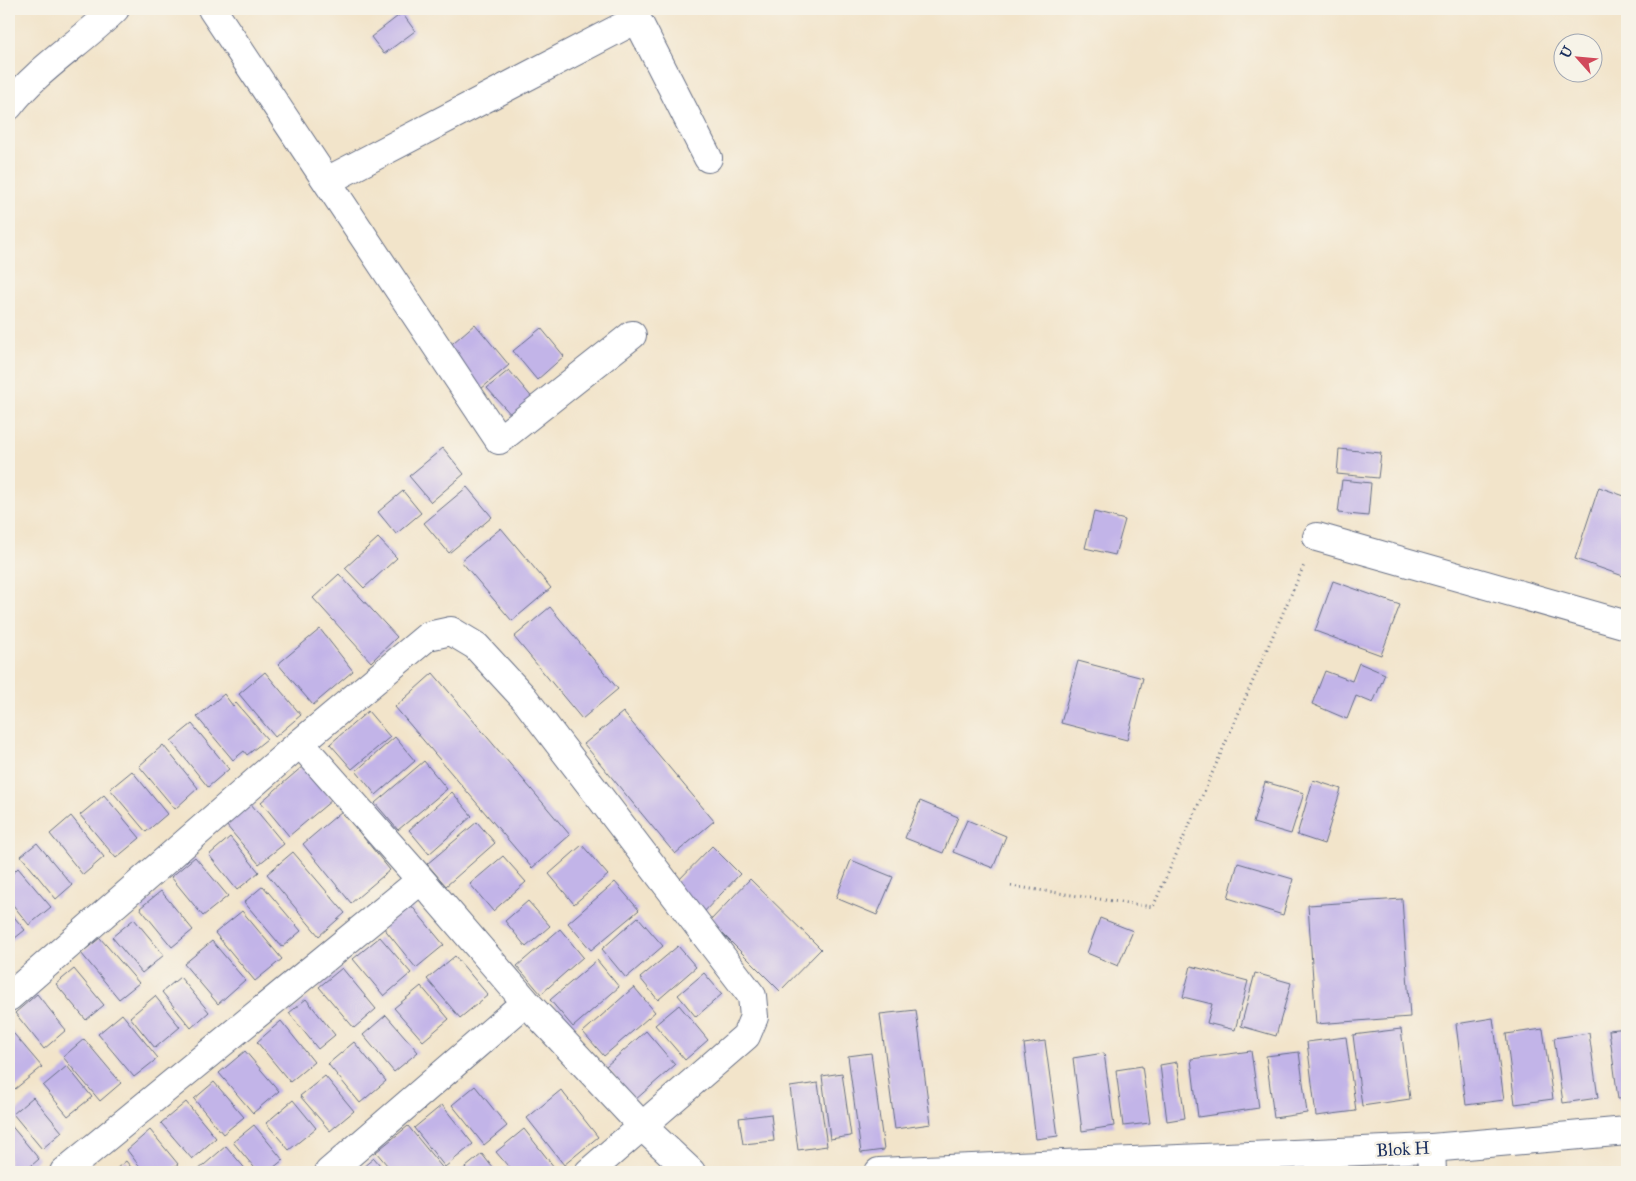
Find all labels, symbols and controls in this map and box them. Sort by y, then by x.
north arrow [1554,32,1604,82]
text: U [1557,43,1577,61]
street label: Blok H [1376,1137,1430,1161]

